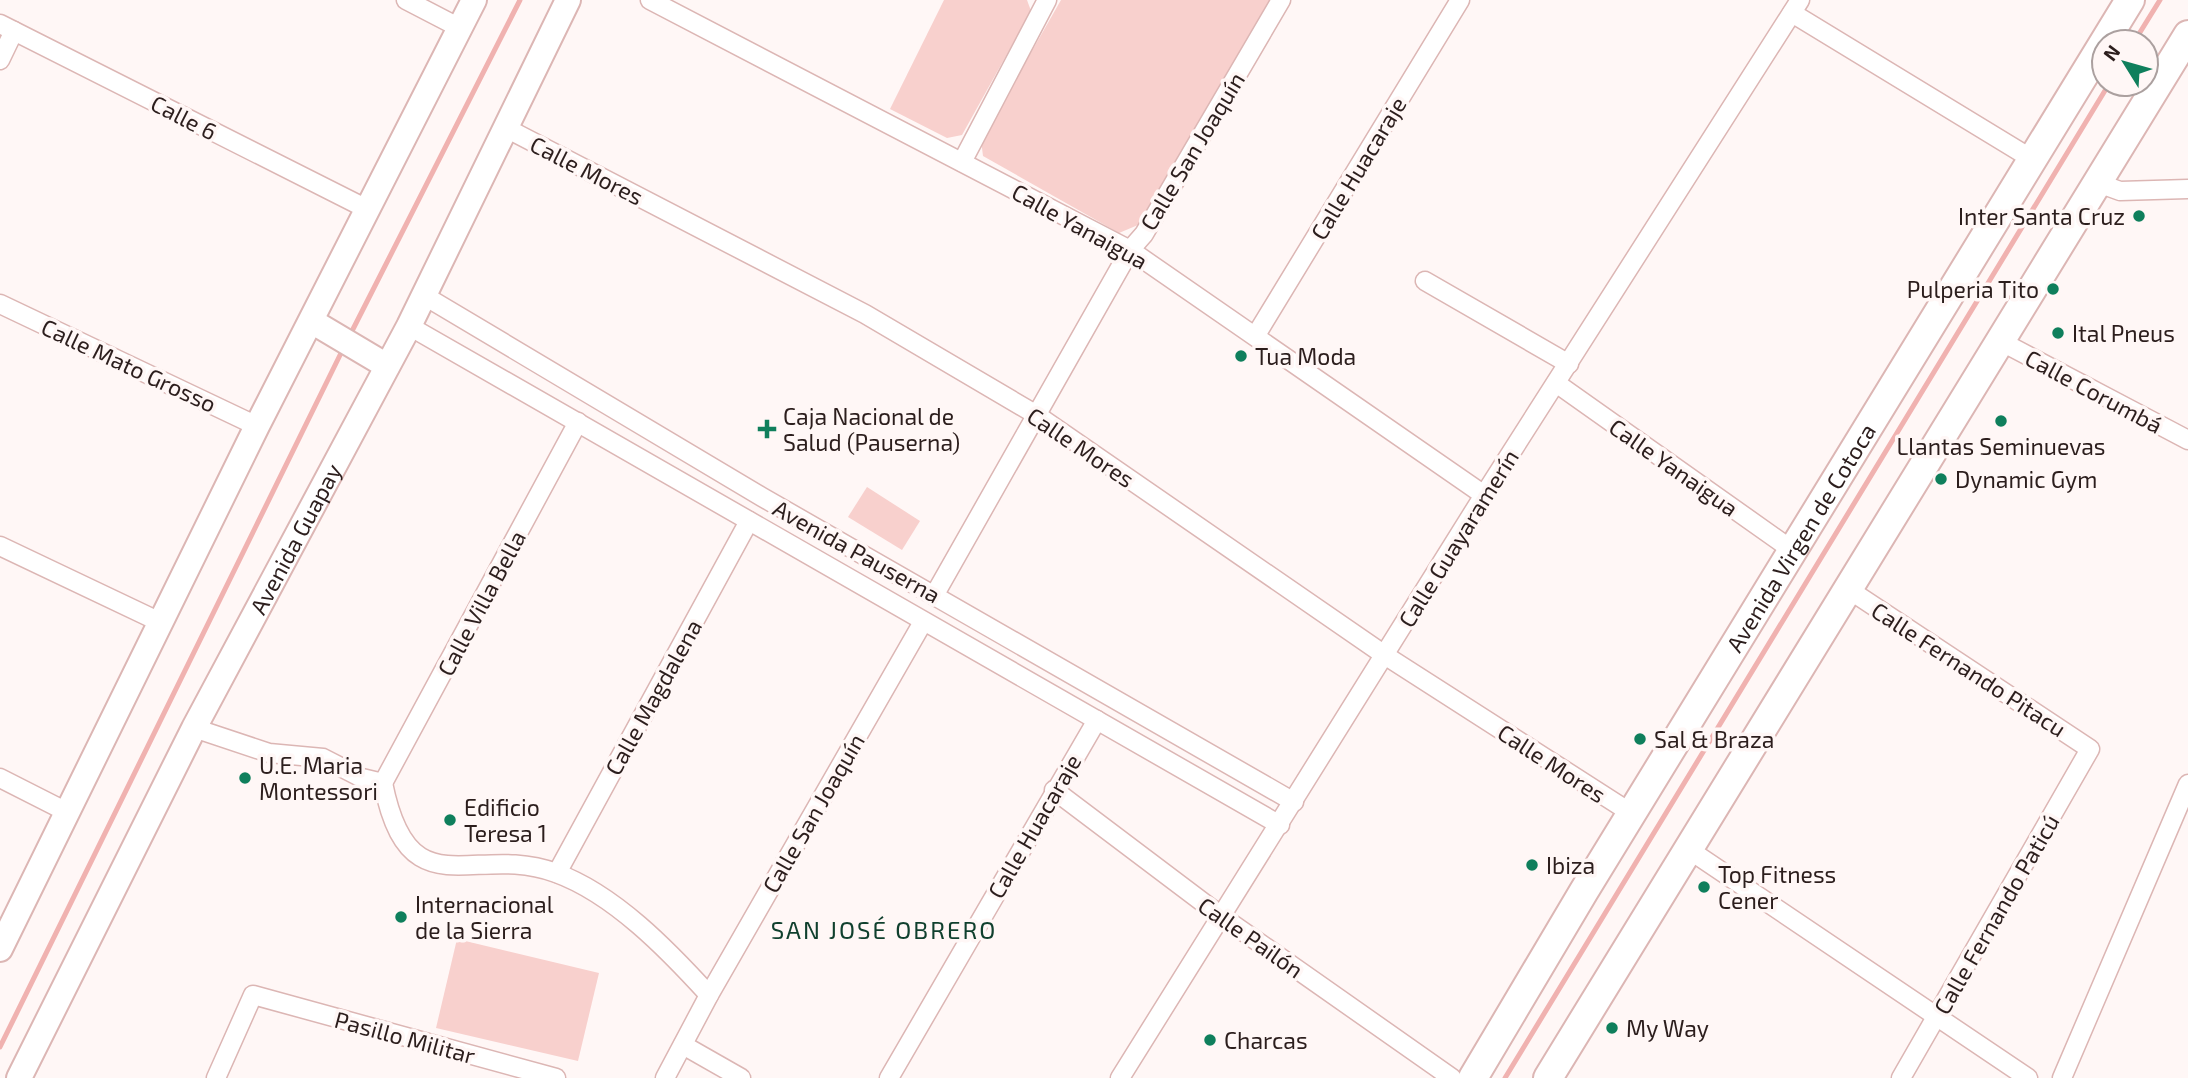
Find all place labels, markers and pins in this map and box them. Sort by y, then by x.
place label: Inter Santa Cruz [1958,202,2125,230]
marker: Inter Santa Cruz [2131,208,2147,224]
place label: Pulperia Tito [1907,275,2039,303]
marker: Pulperia Tito [2045,281,2061,297]
place label: Ital Pneus [2072,319,2175,347]
marker: Ital Pneus [2050,325,2066,341]
place label: Tua Moda [1255,342,1356,370]
marker: Tua Moda [1233,348,1249,364]
place label: Caja Nacional de Salud (Pauserna) [783,402,960,456]
marker: Llantas Seminuevas [1993,413,2009,429]
marker: Caja Nacional de Salud (Pauserna) [757,419,777,439]
place label: Llantas Seminuevas [1896,432,2106,460]
place label: Dynamic Gym [1955,465,2097,493]
marker: Dynamic Gym [1933,471,1949,487]
place label: Sal & Braza [1654,725,1774,753]
marker: Sal & Braza [1632,731,1648,747]
place label: U.E. Maria Montessori [259,751,378,805]
marker: U.E. Maria Montessori [237,770,253,786]
place label: Edificio Teresa 1 [464,793,547,847]
marker: Edificio Teresa 1 [442,812,458,828]
place label: Ibiza [1546,851,1595,879]
marker: Ibiza [1524,857,1540,873]
place label: Top Fitness Cener [1718,860,1836,914]
marker: Top Fitness Cener [1696,879,1712,895]
place label: Internacional de la Sierra [415,890,554,944]
marker: Internacional de la Sierra [393,909,409,925]
place label: My Way [1626,1014,1709,1042]
marker: My Way [1604,1020,1620,1036]
place label: Charcas [1224,1026,1308,1054]
marker: Charcas [1202,1032,1218,1048]

